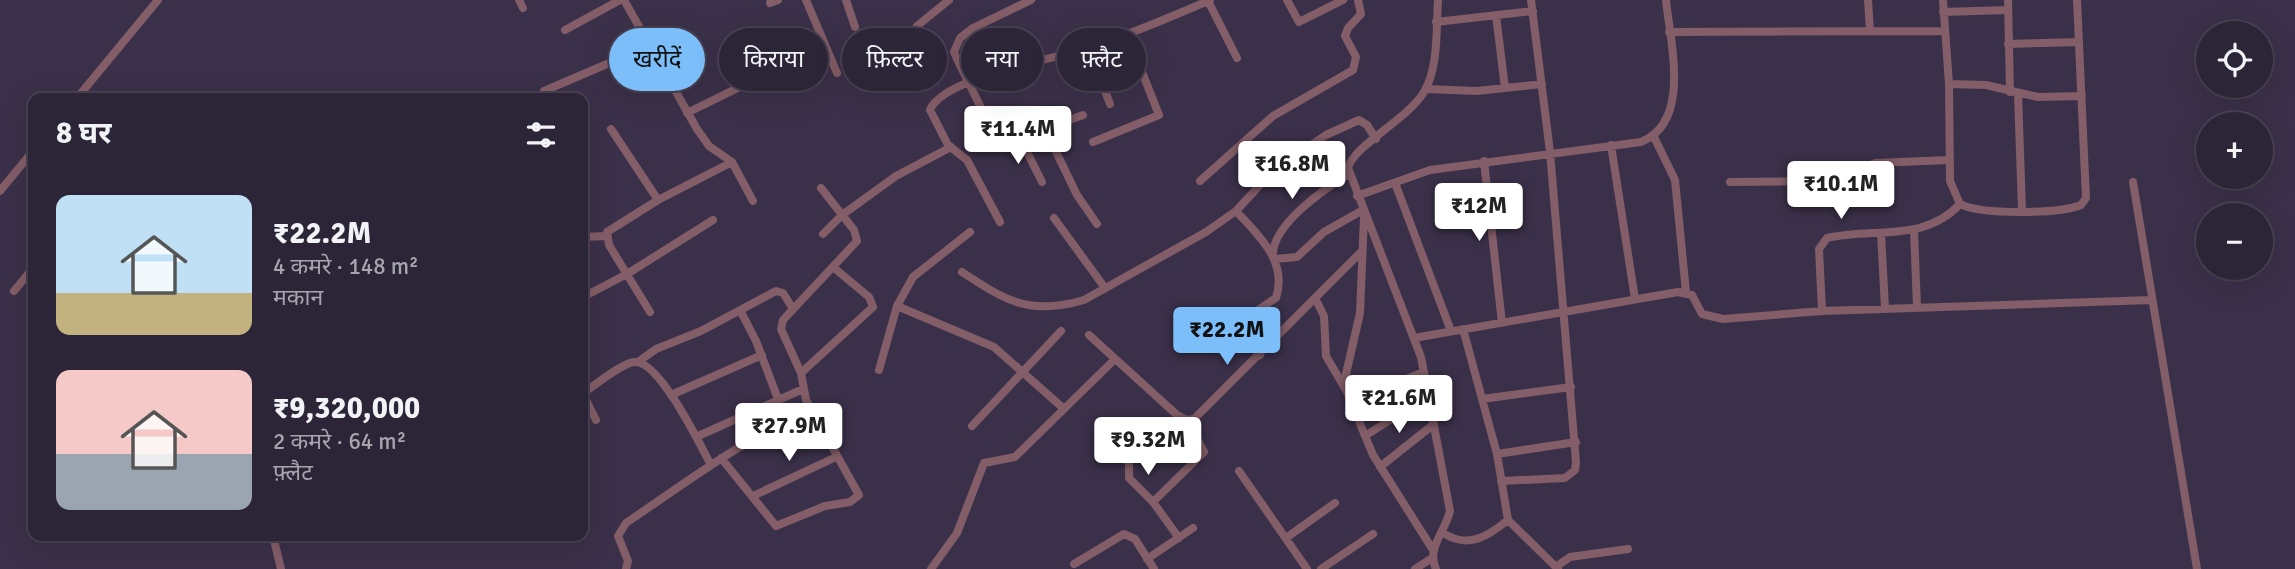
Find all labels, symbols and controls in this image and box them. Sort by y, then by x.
map controls [2196,21,2273,280]
button: locate [2196,21,2273,98]
chip: खरीदें [609,28,705,91]
chip: किराया [719,28,828,91]
chip: फ़िल्टर [842,28,947,91]
chip: नया [961,28,1043,91]
chip: फ़्लैट [1057,28,1146,91]
pin: ₹11.4M [961,106,1075,166]
button: + [2196,112,2273,189]
text: ₹11.4M [980,114,1056,143]
text: 8 घर [56,115,111,152]
icon: filters [522,116,560,154]
pin: ₹16.8M [1235,142,1349,201]
text: ₹16.8M [1254,149,1330,178]
pin: ₹10.1M [1784,162,1898,221]
text: ₹10.1M [1803,169,1879,198]
pin: ₹12M [1438,184,1520,243]
text: ₹12M [1451,191,1507,220]
button: − [2196,203,2273,280]
text: ₹22.2M [273,215,371,252]
icon: home [112,223,196,307]
text: 4 कमरे · 148 m² [273,252,419,281]
text: मकान [273,283,323,312]
pin: ₹22.2M [1170,308,1284,367]
text: ₹22.2M [1189,315,1265,344]
pin: ₹21.6M [1342,376,1456,435]
text: ₹21.6M [1361,383,1437,412]
text: ₹9,320,000 [273,390,420,427]
icon: home [112,398,196,482]
pin: ₹27.9M [732,404,846,463]
text: ₹27.9M [751,411,827,440]
pin: ₹9.32M [1091,418,1205,477]
text: ₹9.32M [1110,425,1186,454]
text: 2 कमरे · 64 m² [273,427,406,456]
text: फ़्लैट [273,458,313,487]

